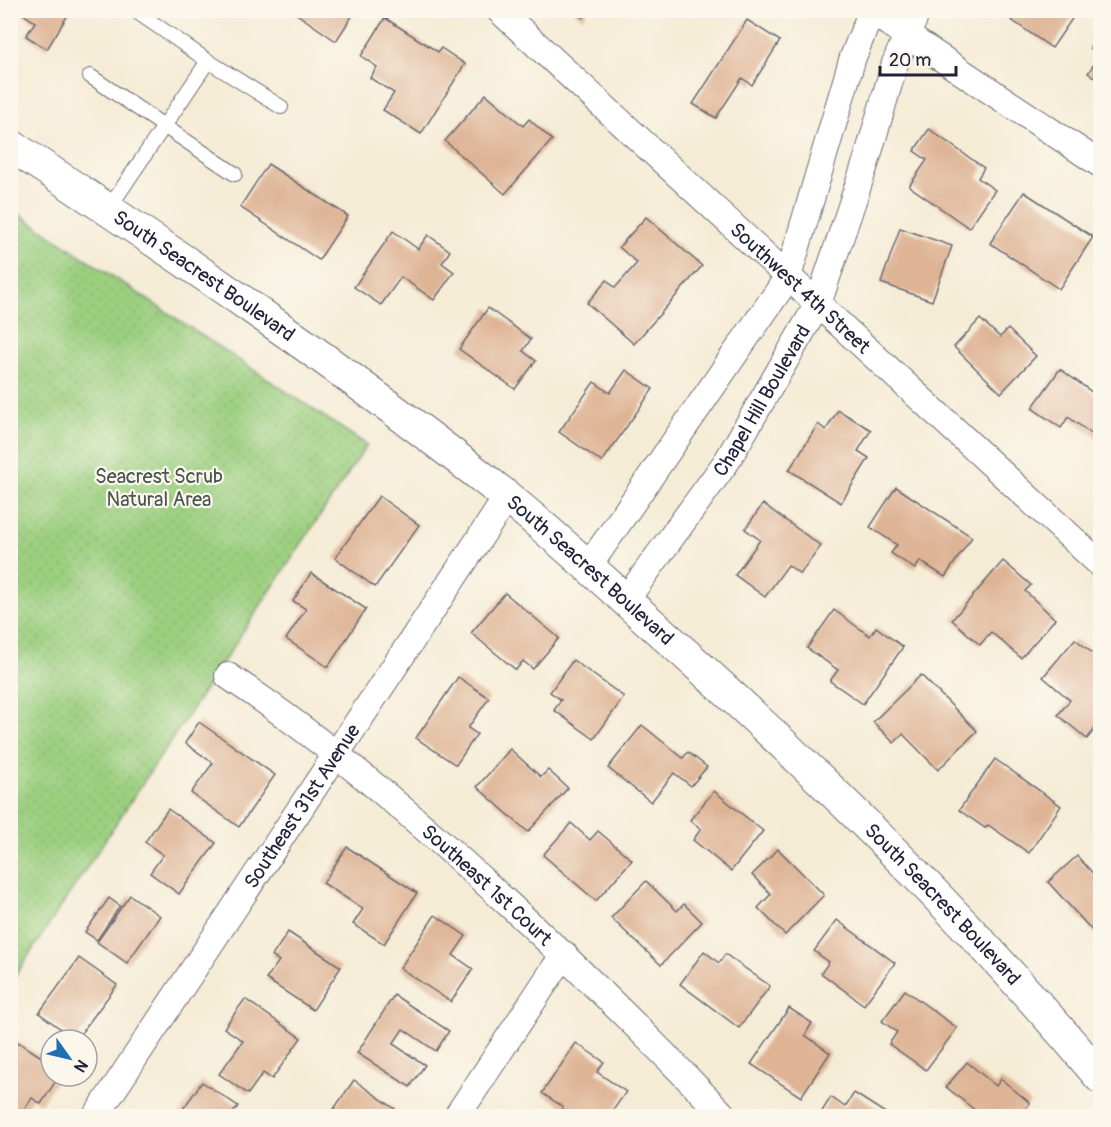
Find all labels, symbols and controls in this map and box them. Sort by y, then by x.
scale bar [880,39,956,77]
text: 20 m [889,49,931,72]
street label: South Seacrest Boulevard [108,205,300,347]
street label: Southwest 4th Street [725,217,876,360]
street label: Chapel Hill Boulevard [708,321,816,481]
park label: Seacrest Scrub Natural Area [95,464,223,512]
street label: South Seacrest Boulevard [501,490,679,651]
street label: Southeast 31st Avenue [239,719,366,893]
street label: South Seacrest Boulevard [859,818,1026,991]
street label: Southeast 1st Court [416,819,558,952]
north arrow [39,1028,99,1088]
text: N [69,1056,92,1076]

